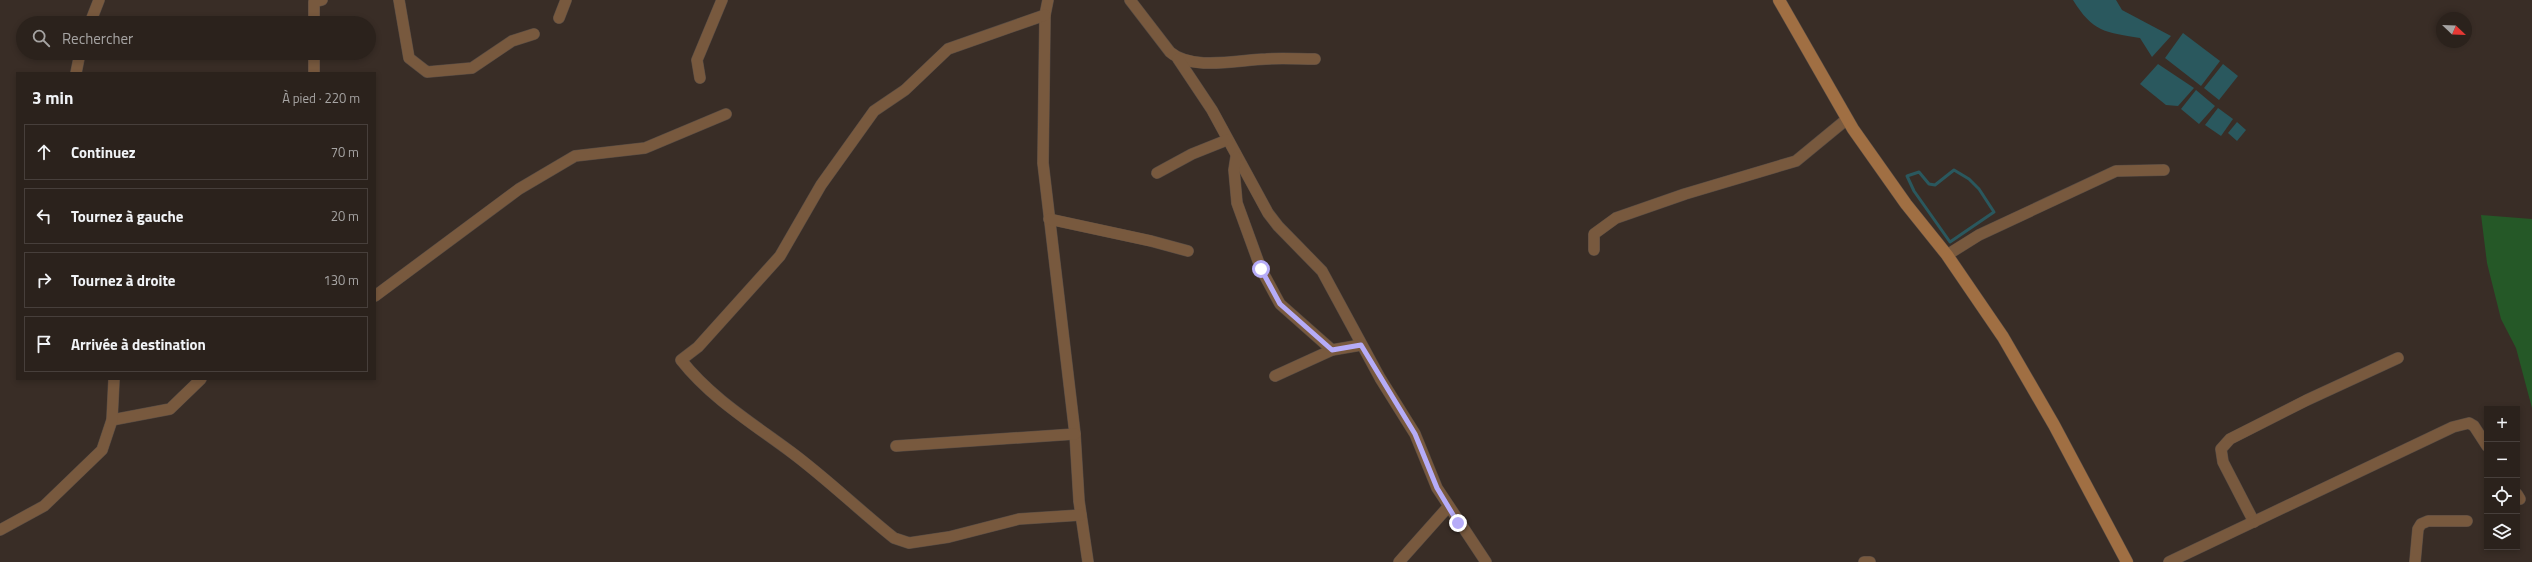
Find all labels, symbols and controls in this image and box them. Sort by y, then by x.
north arrow [2436,12,2472,48]
search box [16,16,376,60]
icon: search [30,27,52,49]
text: Rechercher [62,27,133,50]
text: 3 min [32,85,73,111]
text: À pied · 220 m [282,88,360,108]
icon: ahead [33,141,55,163]
text: Continuez [71,141,136,164]
text: 70 m [331,142,359,162]
icon: left [33,205,55,227]
text: Tournez à gauche [71,205,183,228]
text: 20 m [331,206,359,226]
route start [1252,260,1270,278]
icon: right [33,269,55,291]
text: Tournez à droite [71,269,176,292]
text: 130 m [323,270,359,290]
icon: arrive [33,333,55,355]
text: Arrivée à destination [71,333,206,356]
map controls [2484,406,2520,550]
button: + [2484,406,2520,442]
button: − [2484,442,2520,478]
button: locate [2484,478,2520,514]
route end [1449,514,1467,532]
button: layers [2484,514,2520,550]

